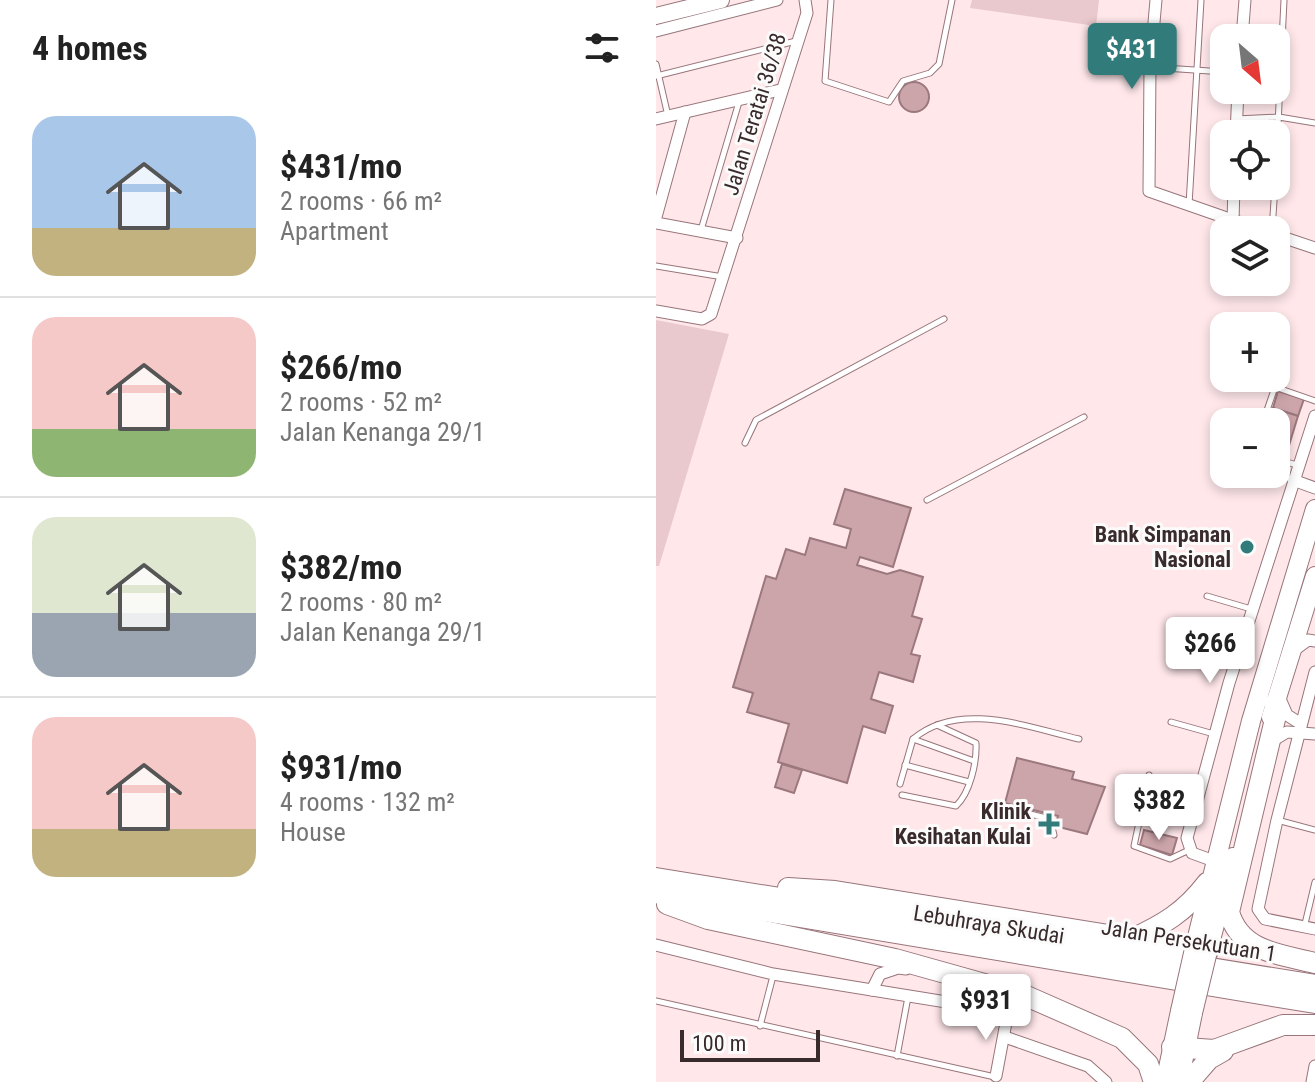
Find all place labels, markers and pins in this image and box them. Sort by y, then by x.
pin: $431 [1085,23,1179,91]
place label: Bank Simpanan Nasional [1095,522,1231,572]
marker: Bank Simpanan Nasional [1238,538,1256,556]
pin: $266 [1163,617,1257,685]
pin: $382 [1112,774,1206,842]
place label: Klinik Kesihatan Kulai [895,799,1031,849]
marker: Klinik Kesihatan Kulai [1038,813,1060,835]
pin: $931 [939,974,1033,1042]

